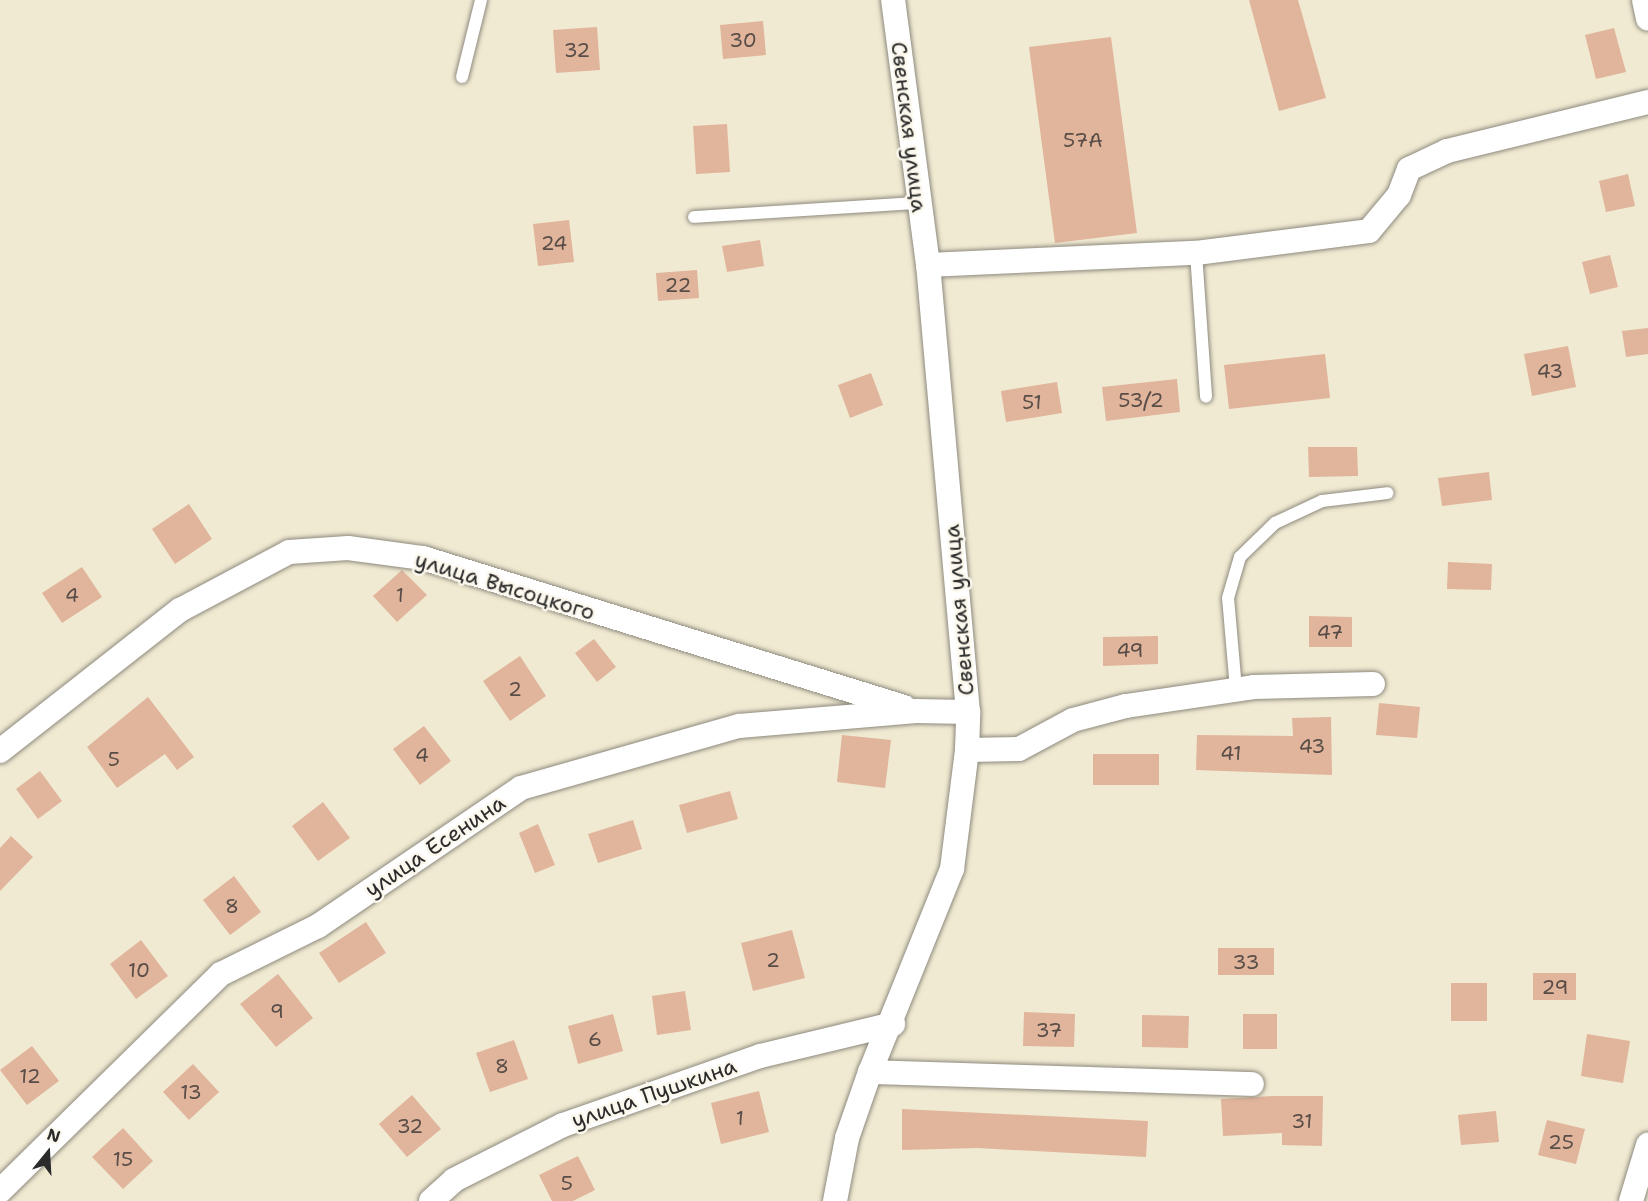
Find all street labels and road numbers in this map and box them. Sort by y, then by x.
street label: Свенская улица [885,40,933,214]
street label: Свенская улица [938,523,980,697]
street label: улица Высоцкого [412,546,598,626]
street label: улица Есенина [360,789,510,903]
street label: улица Пушкина [568,1052,740,1134]

